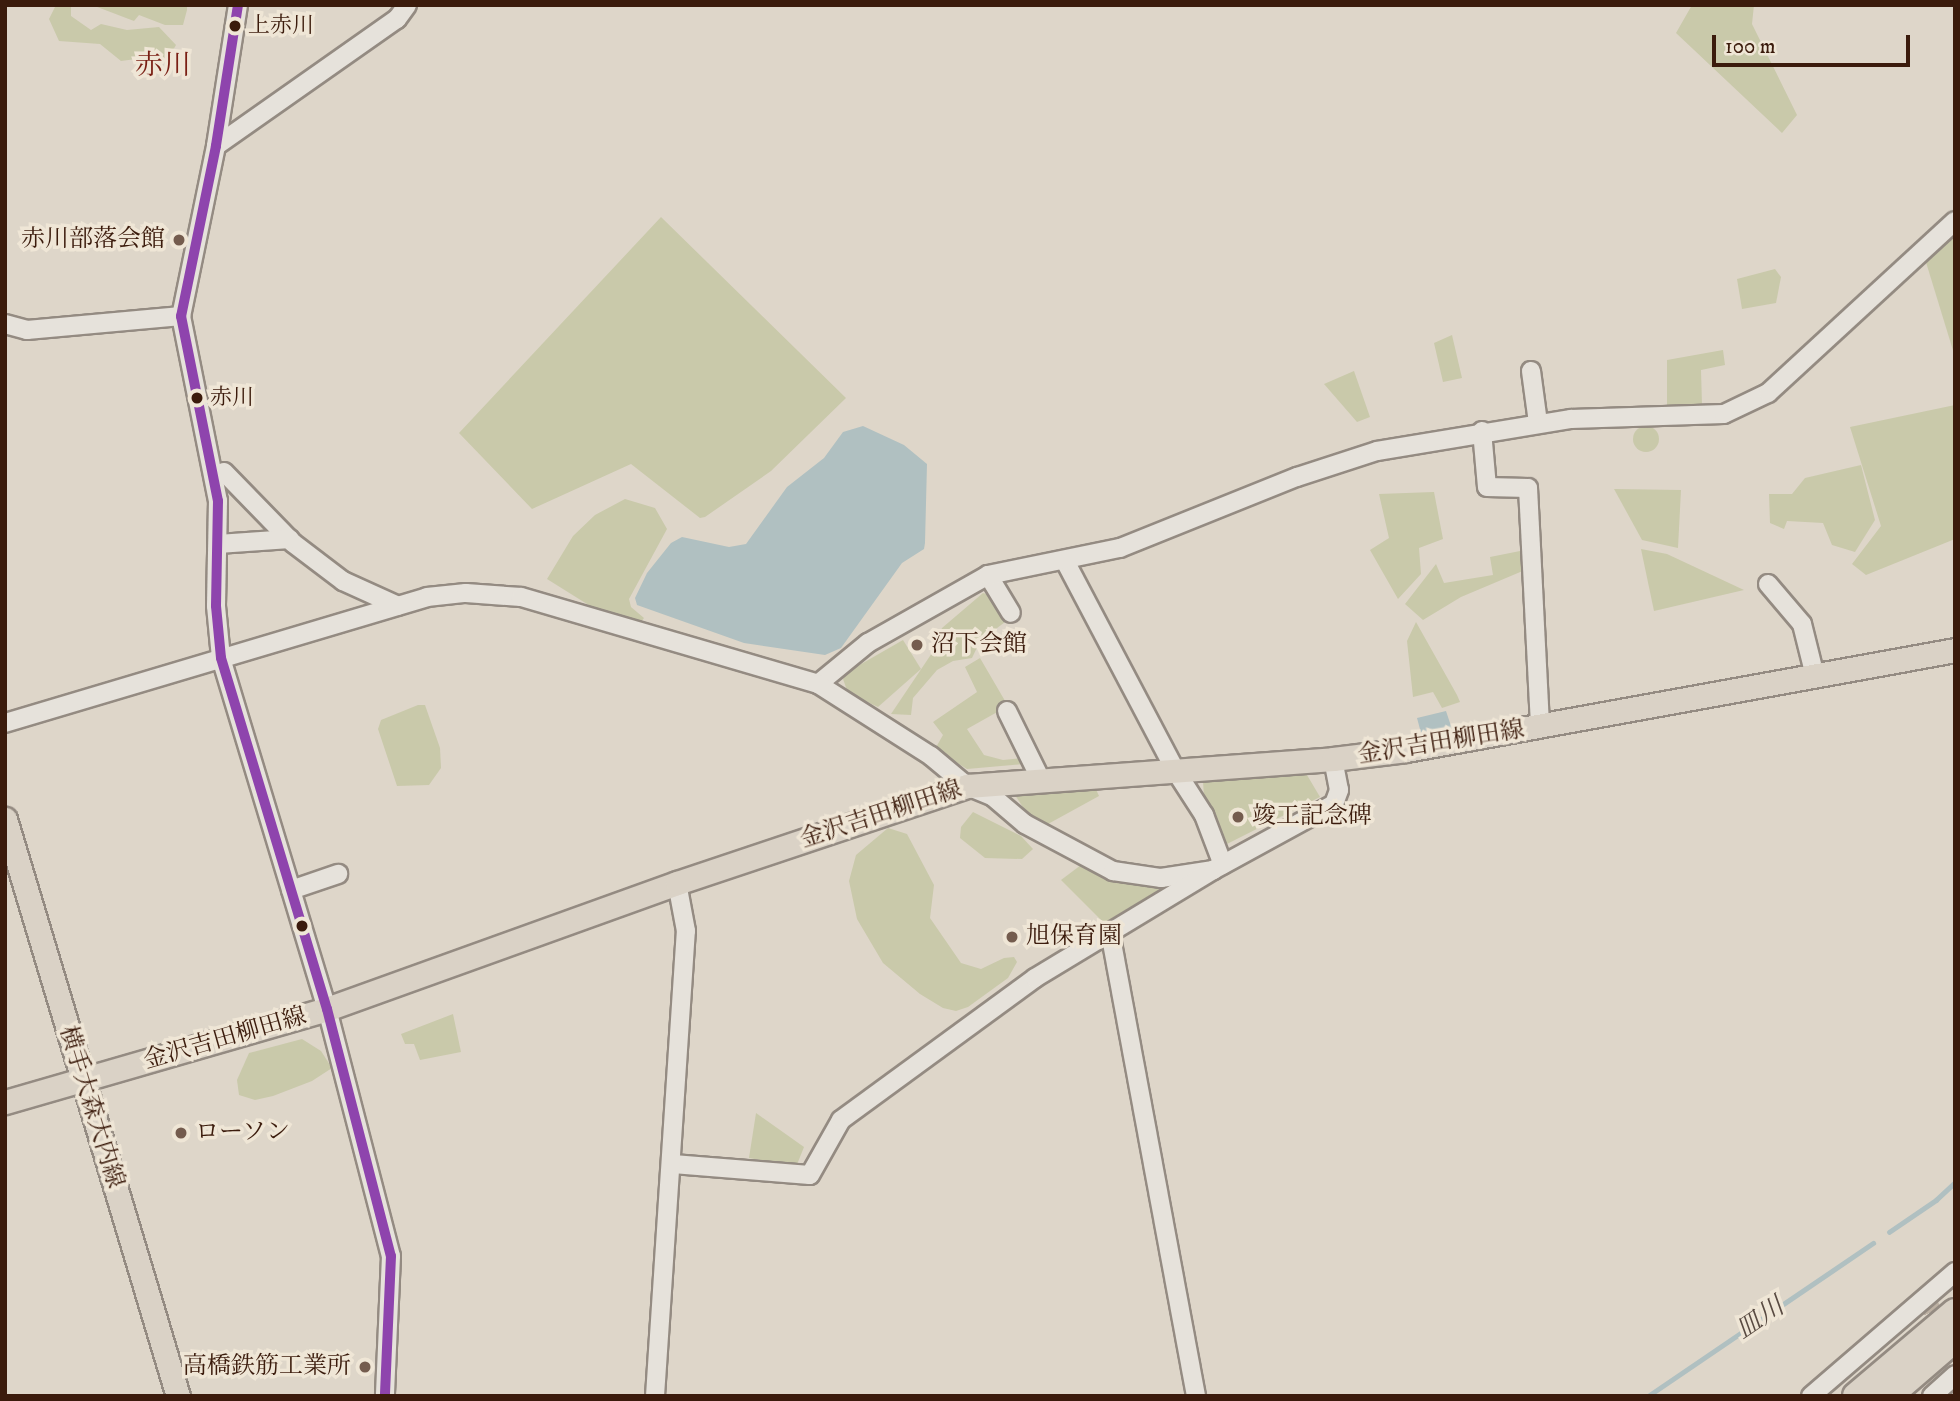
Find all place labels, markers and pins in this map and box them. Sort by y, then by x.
place label: 上赤川 [248,13,314,39]
marker: 上赤川 [228,19,242,33]
place label: 赤川部落会館 [21,226,165,254]
marker: 赤川部落会館 [171,232,187,248]
place label: 赤川 [210,385,254,411]
marker: 赤川 [190,391,204,405]
place label: 沼下会館 [931,631,1027,659]
marker: 沼下会館 [909,637,925,653]
place label: 竣工記念碑 [1252,803,1372,831]
marker: 竣工記念碑 [1230,809,1246,825]
unlabelled marker [295,919,309,933]
place label: 旭保育園 [1026,923,1122,951]
marker: 旭保育園 [1004,929,1020,945]
place label: ローソン [195,1119,291,1147]
marker: ローソン [173,1125,189,1141]
place label: 高橋鉄筋工業所 [183,1353,351,1381]
marker: 高橋鉄筋工業所 [357,1359,373,1375]

